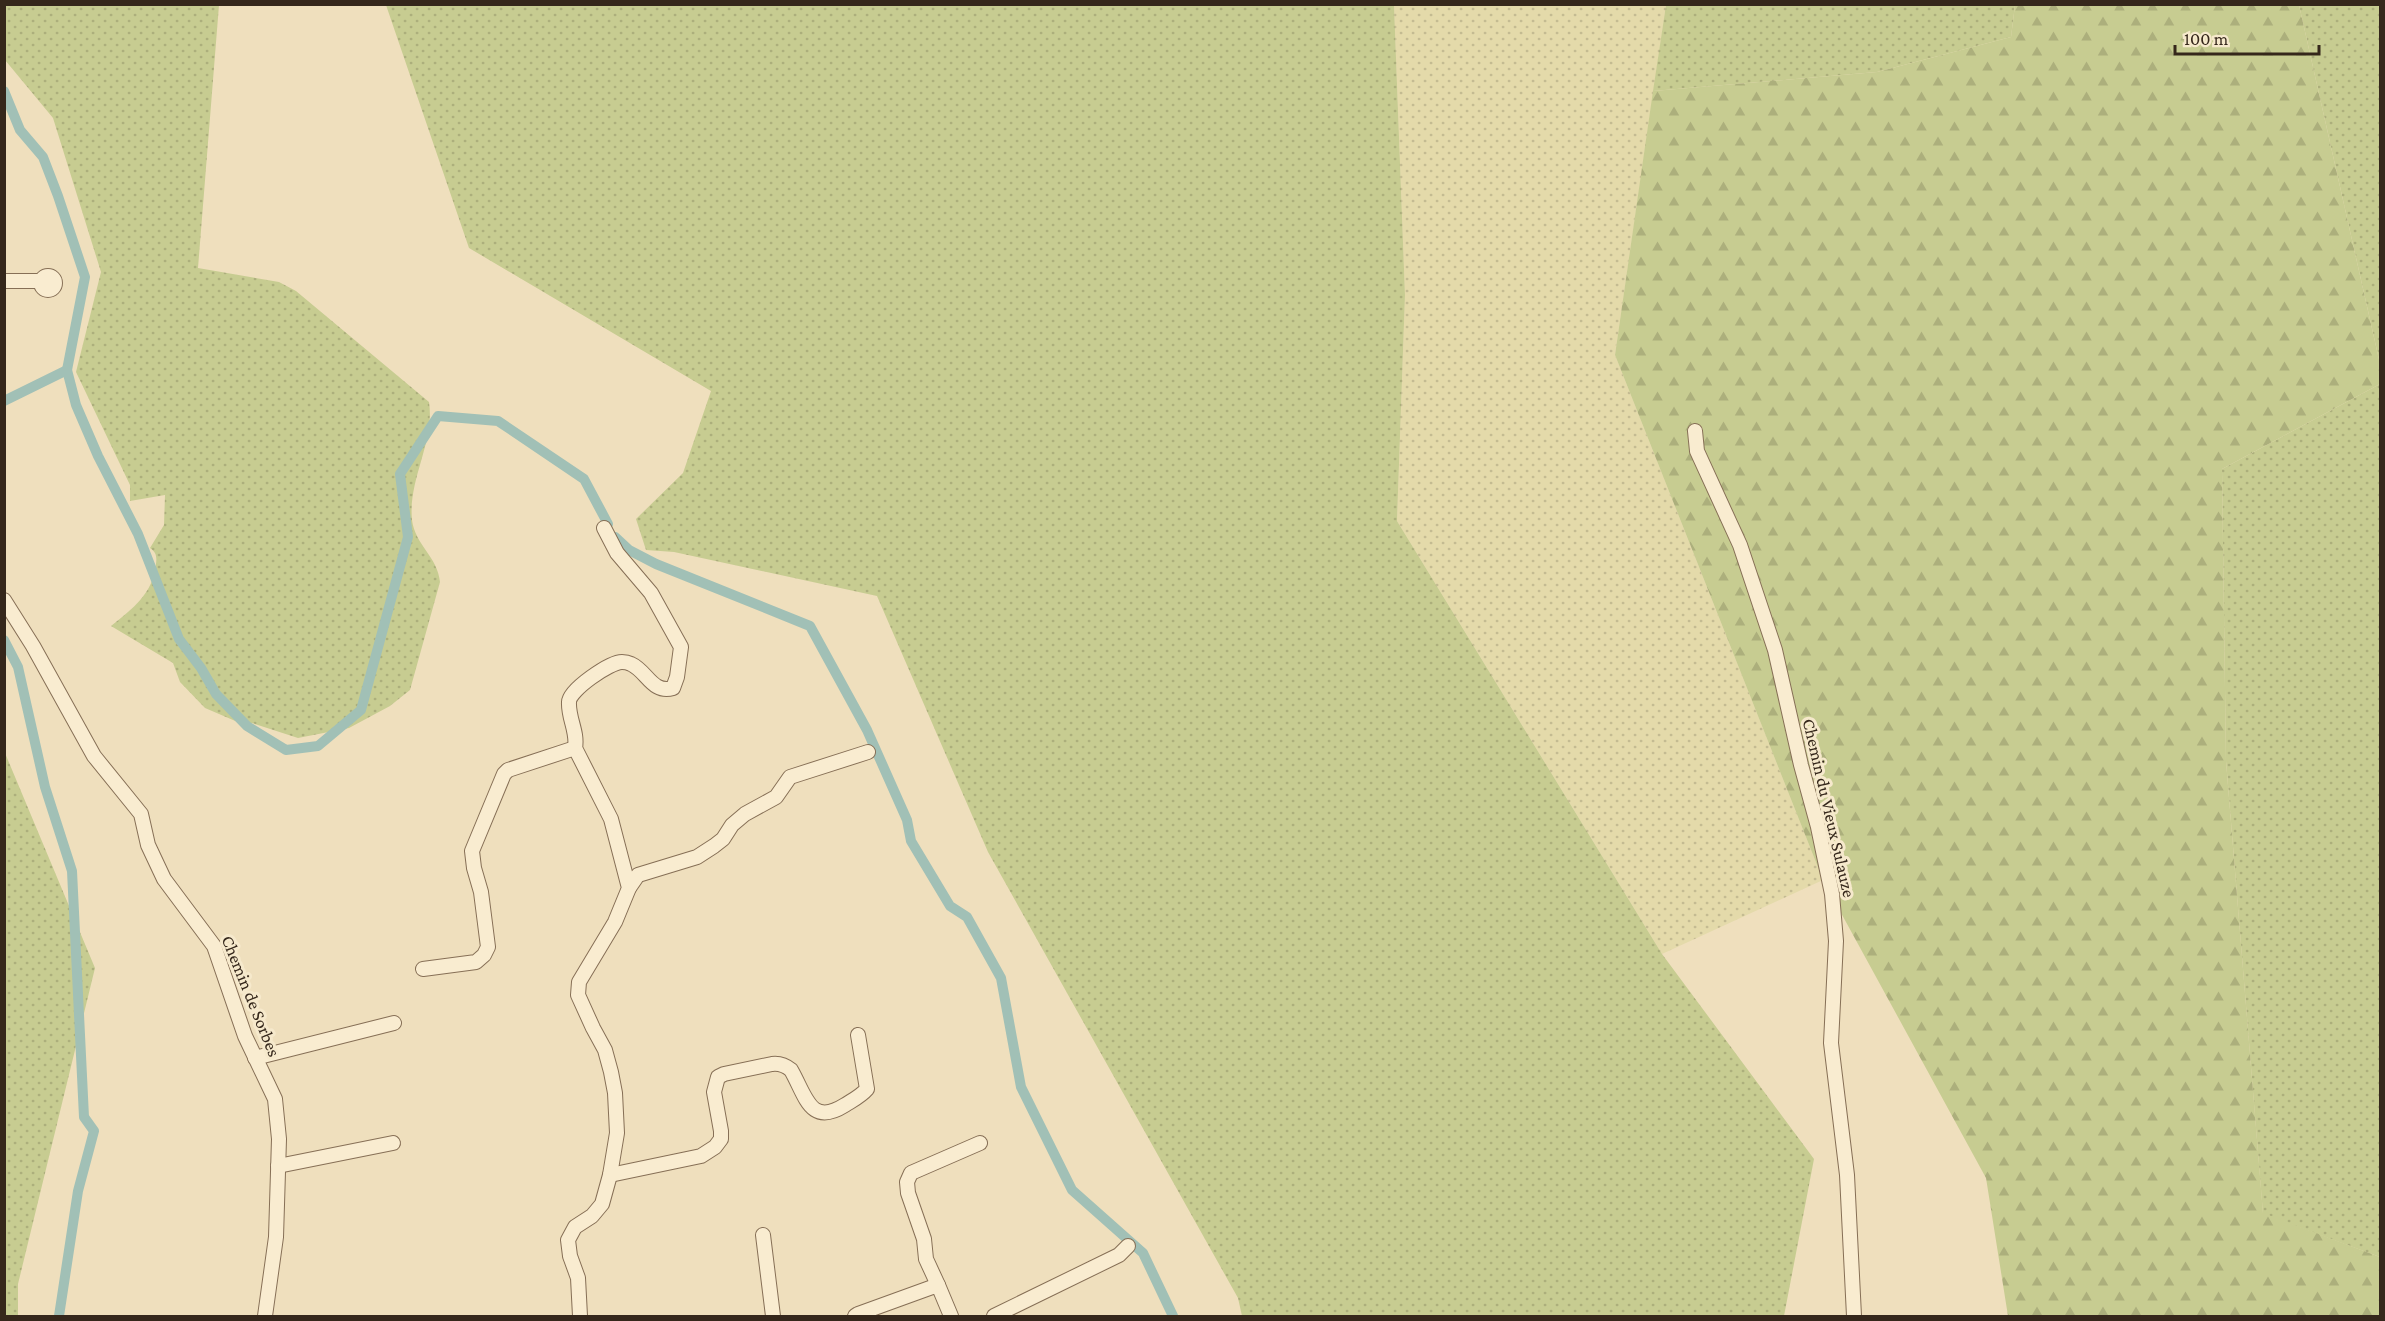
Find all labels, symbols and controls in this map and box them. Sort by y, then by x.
scale bar [2175,18,2319,56]
text: 100 m [2184,29,2229,49]
street label: Chemin du Vieux Sulauze [1799,717,1859,899]
street label: Chemin de Sorbes [218,932,284,1060]

